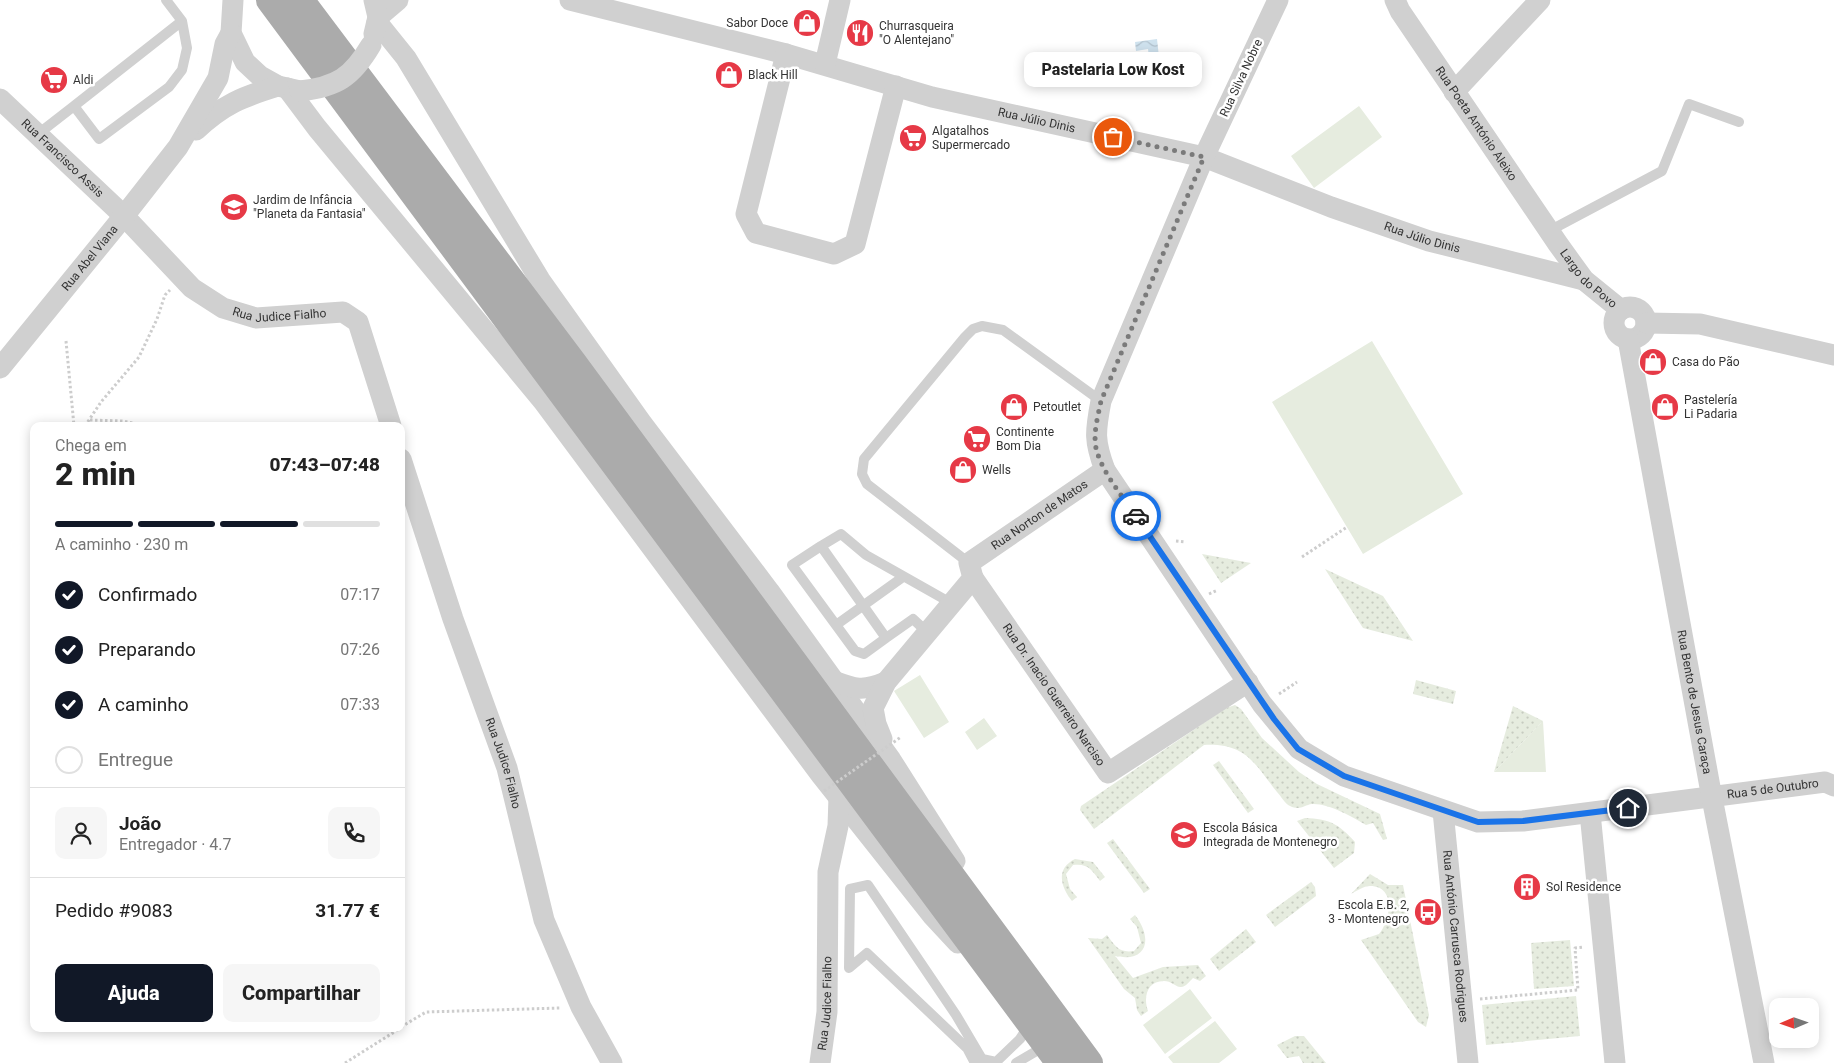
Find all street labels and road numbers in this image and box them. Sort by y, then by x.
street label: Rua Silva Nobre [1217,37,1265,119]
street label: Rua Poeta António Aleixo [1433,64,1520,183]
street label: Rua Júlio Dinis [997,105,1077,135]
street label: Rua Francisco Assis [18,116,107,200]
street label: Rua Júlio Dinis [1382,219,1462,256]
street label: Rua Abel Viana [59,222,121,294]
street label: Largo do Povo [1557,246,1620,311]
street label: Rua Judice Fialho [231,304,327,325]
street label: Rua Norton de Matos [989,477,1090,553]
street label: Rua Dr. Inacio Guerreiro Narciso [1000,621,1108,769]
street label: Rua Bento de Jesus Caraça [1674,629,1714,775]
street label: Rua Judice Fialho [482,716,524,810]
street label: Rua 5 de Outubro [1726,776,1820,802]
street label: Rua António Carrusca Rodrigues [1440,850,1471,1023]
street label: Rua Judice Fialho [815,956,834,1051]

